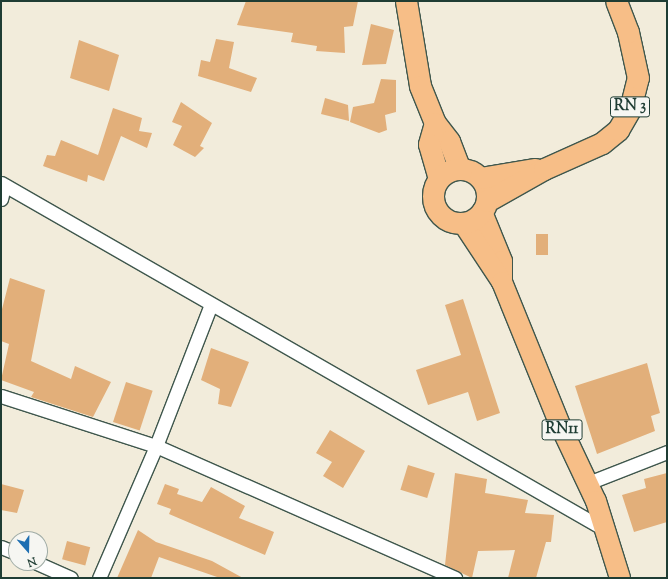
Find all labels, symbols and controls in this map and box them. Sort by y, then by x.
road number: RN 3 [610,94,650,120]
road number: RN11 [541,417,583,443]
north arrow [8,531,48,571]
text: N [25,552,39,570]

